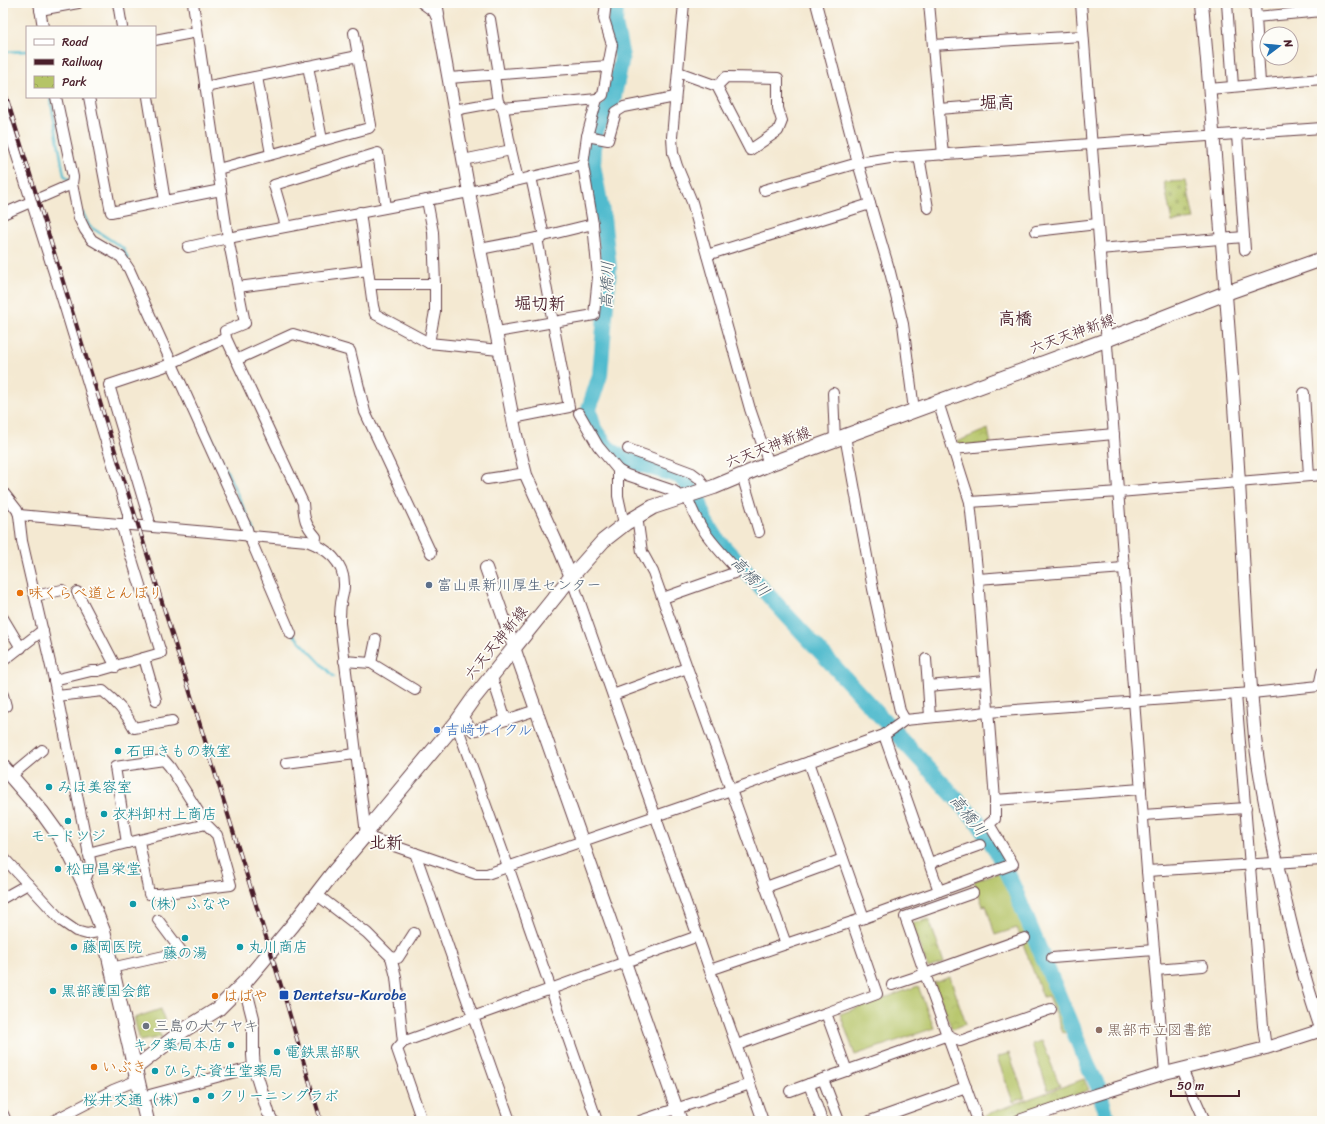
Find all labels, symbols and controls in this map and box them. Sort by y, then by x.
legend [26,26,156,98]
north arrow [1259,26,1299,66]
text: Road [62,31,89,53]
text: N [1278,36,1298,50]
text: Railway [62,51,103,73]
text: Park [62,71,87,93]
district label: 堀高 [980,87,1014,117]
water label: 高橋川 [591,261,622,310]
district label: 堀切新 [515,288,566,318]
district label: 高橋 [998,303,1032,333]
street label: 六天天神新線 [1025,306,1119,362]
street label: 六天天神新線 [721,419,815,475]
water label: 高橋川 [724,549,778,604]
place label: 富山県新川厚生センター [437,572,601,598]
place label: 味くらべ道とんぼり [28,580,163,606]
marker: 富山県新川厚生センター [424,580,434,590]
marker: 味くらべ道とんぼり [15,588,25,598]
street label: 六天天神新線 [458,600,534,686]
place label: 吉﨑サイクル [445,717,533,743]
marker: 吉﨑サイクル [432,725,442,735]
place label: 石田きもの教室 [126,738,231,764]
marker: 石田きもの教室 [113,746,123,756]
place label: みほ美容室 [57,774,132,800]
marker: みほ美容室 [44,782,54,792]
water label: 高橋川 [942,788,995,843]
place label: 衣料卸村上商店 [112,801,217,827]
marker: 衣料卸村上商店 [99,809,109,819]
marker: モードツジ [63,816,73,826]
place label: モードツジ [30,823,106,849]
district label: 北新 [369,827,403,857]
place label: 松田昌栄堂 [66,856,141,882]
marker: 松田昌栄堂 [53,864,63,874]
place label: （株）ふなや [141,891,231,917]
marker: （株）ふなや [128,899,138,909]
marker: 藤の湯 [180,933,190,943]
place label: 藤岡医院 [82,934,142,960]
place label: 丸川商店 [248,934,308,960]
place label: 藤の湯 [162,940,208,966]
marker: 藤岡医院 [69,942,79,952]
marker: 丸川商店 [235,942,245,952]
place label: 黒部護国会館 [61,978,151,1004]
place label: Dentetsu-Kurobe [293,982,406,1008]
place label: はばや [223,983,268,1009]
marker: 黒部護国会館 [48,986,58,996]
marker: Dentetsu-Kurobe [278,989,290,1001]
marker: はばや [210,991,220,1001]
place label: 三島の大ケヤキ [154,1013,259,1039]
place label: 黒部市立図書館 [1107,1017,1212,1043]
marker: 三島の大ケヤキ [141,1021,151,1031]
marker: 黒部市立図書館 [1094,1025,1104,1035]
place label: キタ薬局本店 [133,1032,223,1058]
place label: 電鉄黒部駅 [285,1039,360,1065]
marker: キタ薬局本店 [226,1040,236,1050]
marker: 電鉄黒部駅 [272,1047,282,1057]
place label: いぶき [102,1054,147,1080]
place label: ひらた資生堂薬局 [163,1058,283,1084]
marker: いぶき [89,1062,99,1072]
marker: ひらた資生堂薬局 [150,1066,160,1076]
scale bar [1171,1072,1239,1098]
text: 50 m [1177,1075,1204,1097]
place label: クリーニングラボ [219,1083,339,1109]
place label: 桜井交通（株） [83,1087,188,1113]
marker: クリーニングラボ [206,1091,216,1101]
marker: 桜井交通（株） [191,1095,201,1105]

